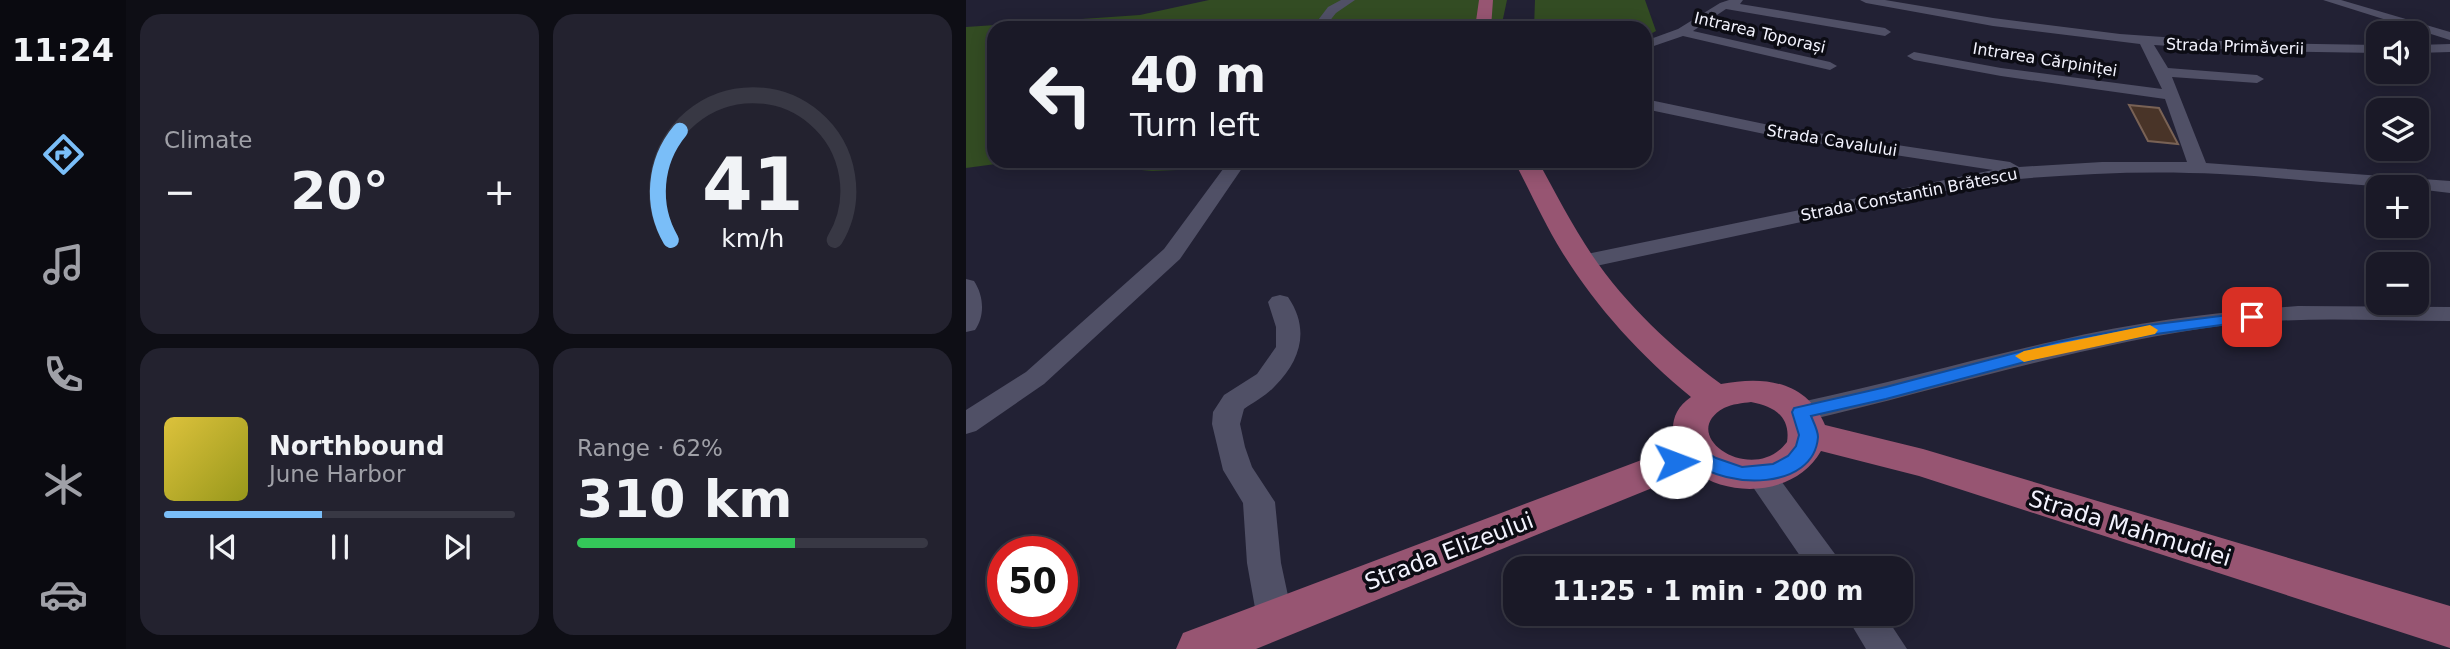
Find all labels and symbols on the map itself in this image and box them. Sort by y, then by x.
street label: Intrarea Toporași [1692,8,1828,57]
street label: Strada Primăverii [2165,35,2304,58]
street label: Intrarea Cărpiniței [1971,39,2118,80]
street label: Strada Cavalului [1765,121,1898,160]
street label: Strada Constantin Brătescu [1799,164,2019,225]
pin [2222,287,2282,347]
position arrow [1639,425,1713,499]
street label: Strada Mahmudiei [2026,485,2234,571]
street label: Strada Elizeului [1361,507,1537,595]
speed limit sign: 50 [987,536,1078,627]

